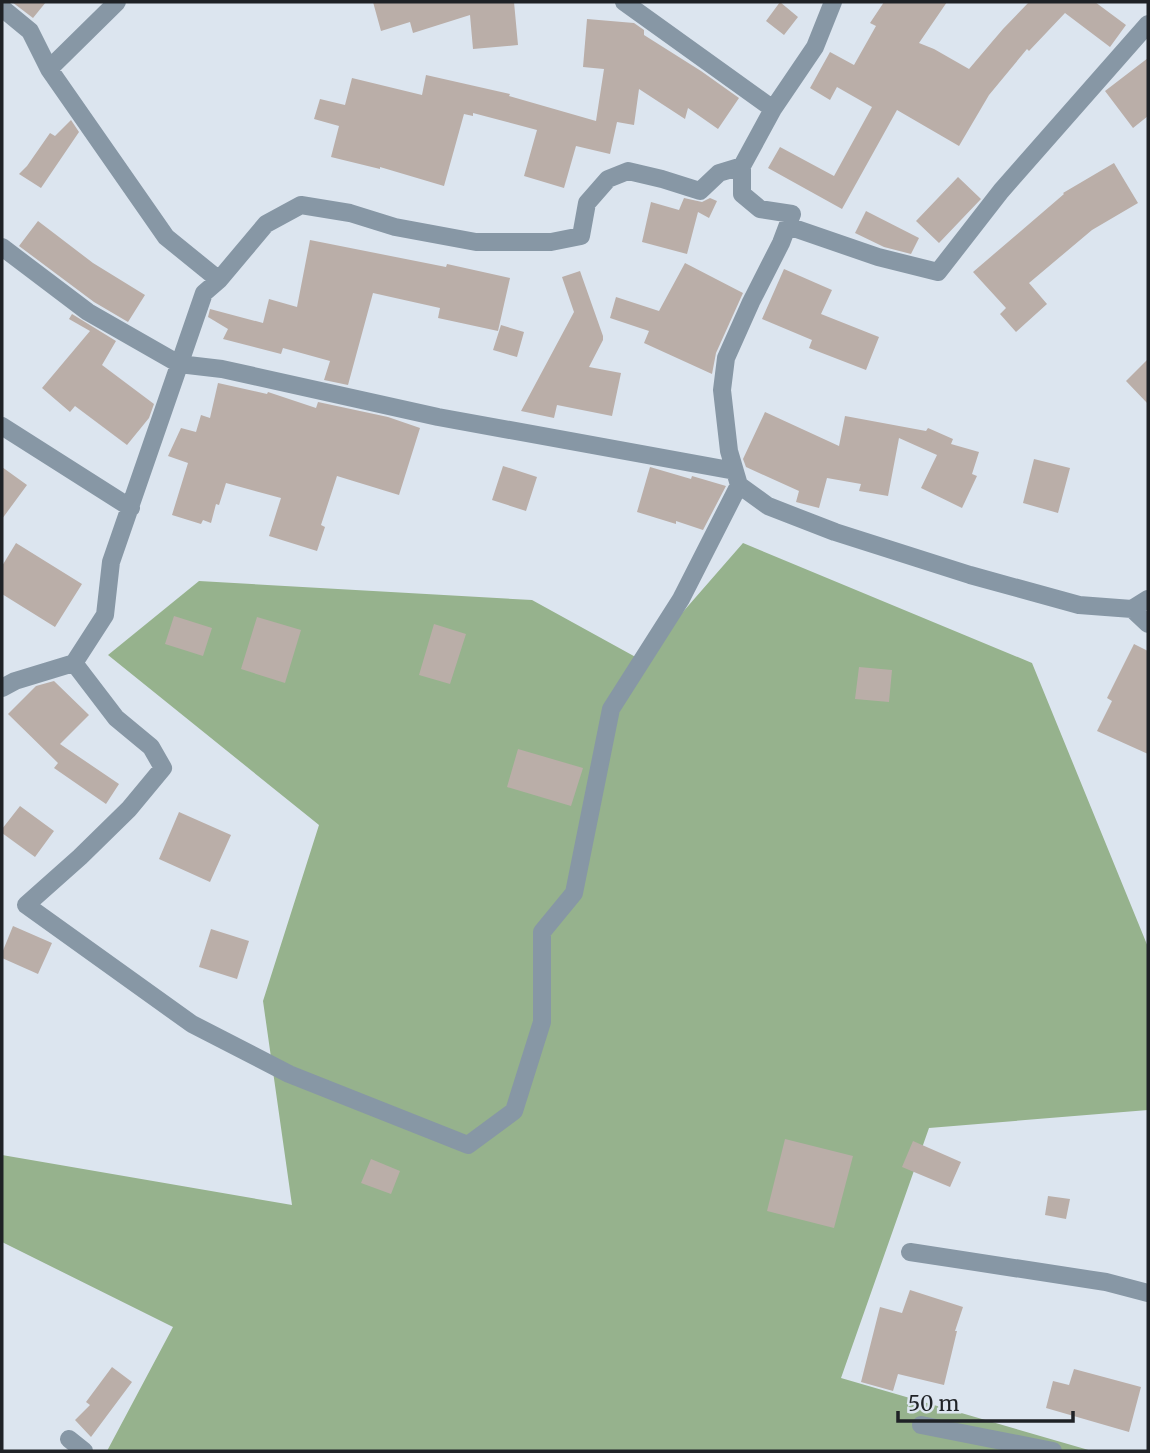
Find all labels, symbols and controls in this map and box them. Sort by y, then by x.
scale bar [898,1380,1073,1424]
text: 50 m [908,1390,959,1417]

